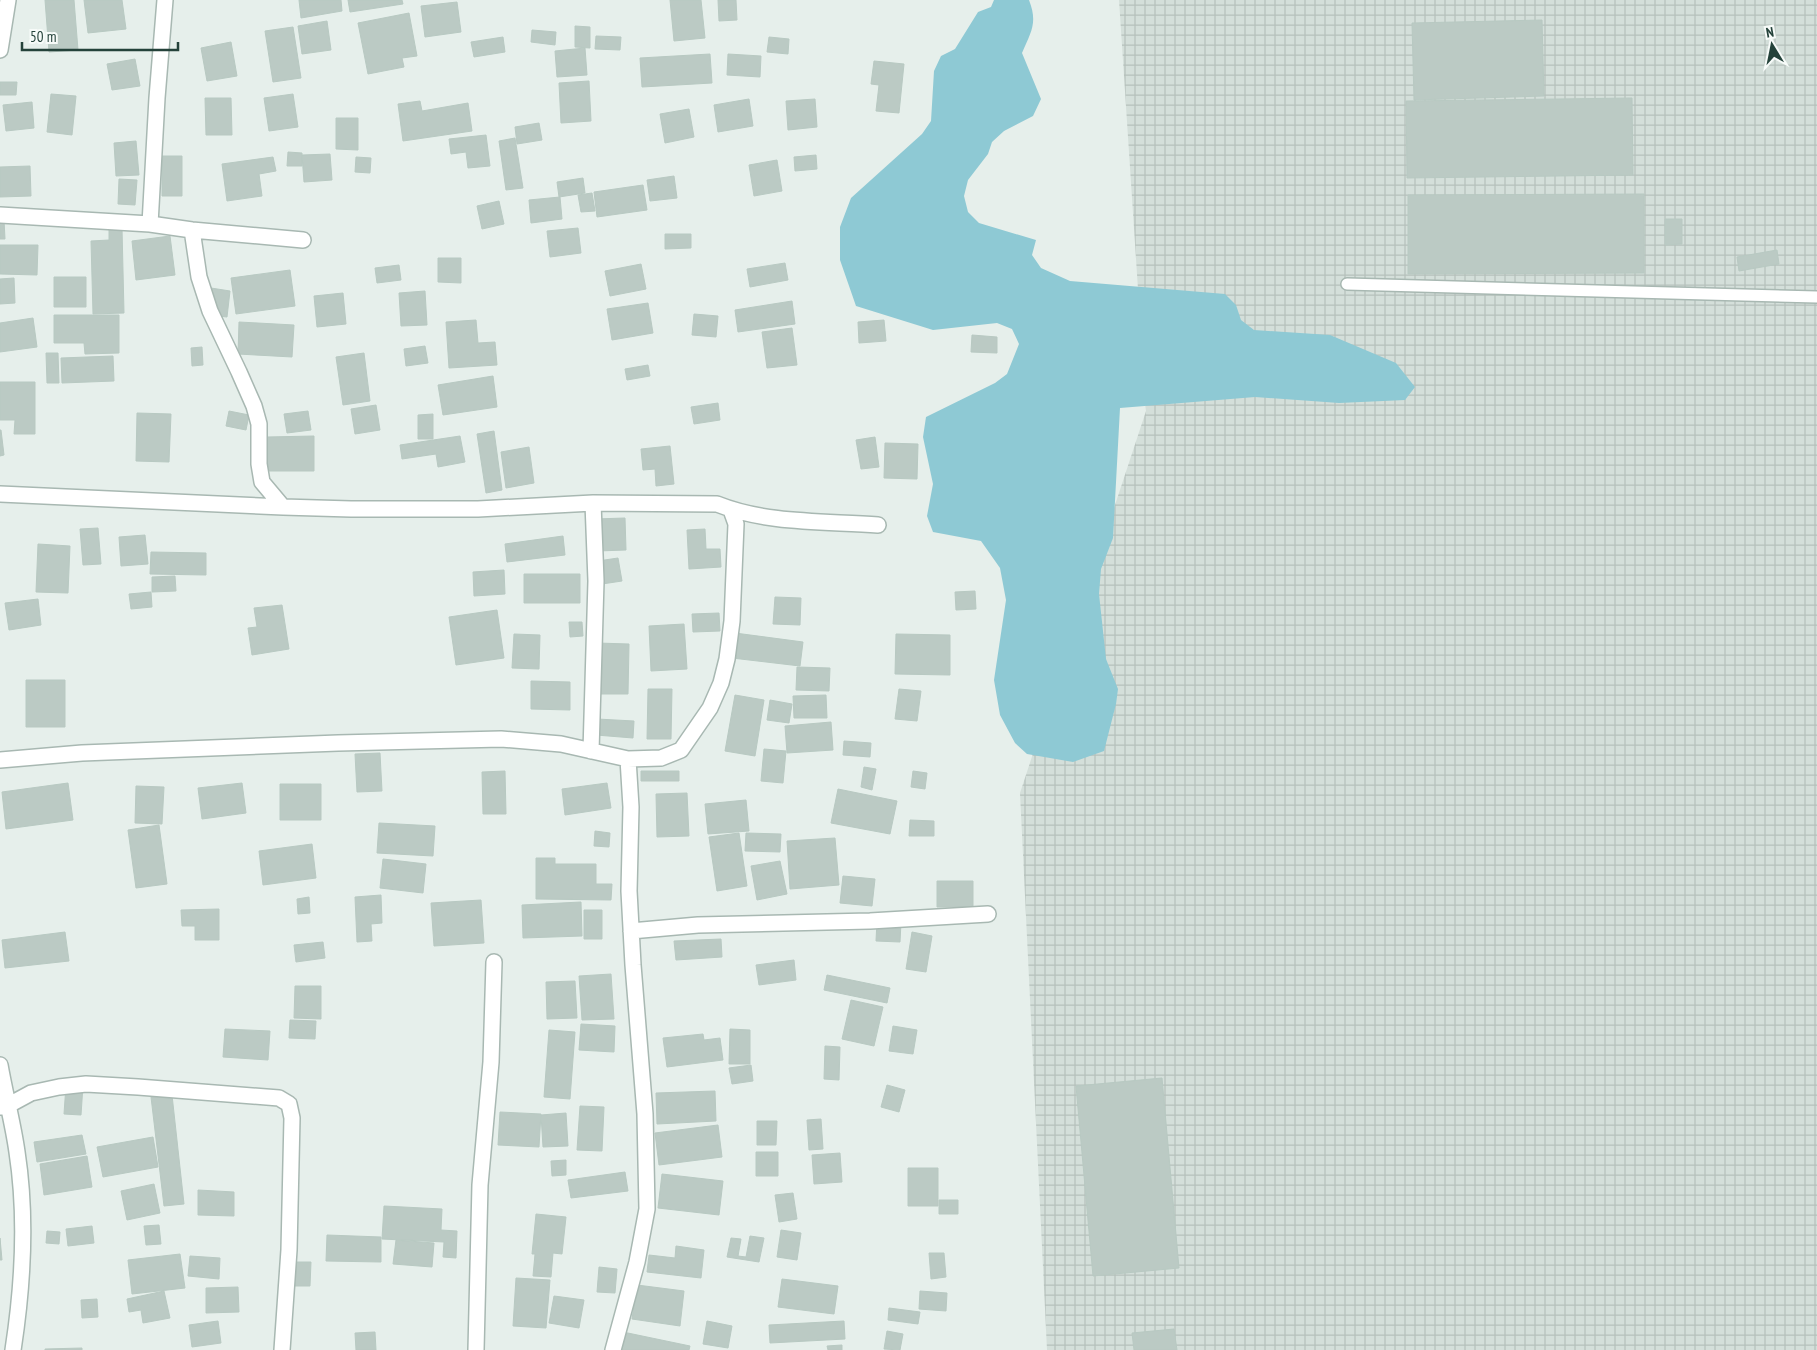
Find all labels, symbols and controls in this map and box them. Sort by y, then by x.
scale bar [22,20,179,52]
north arrow [1747,20,1797,70]
text: N [1764,23,1775,42]
text: 50 m [30,27,56,46]

